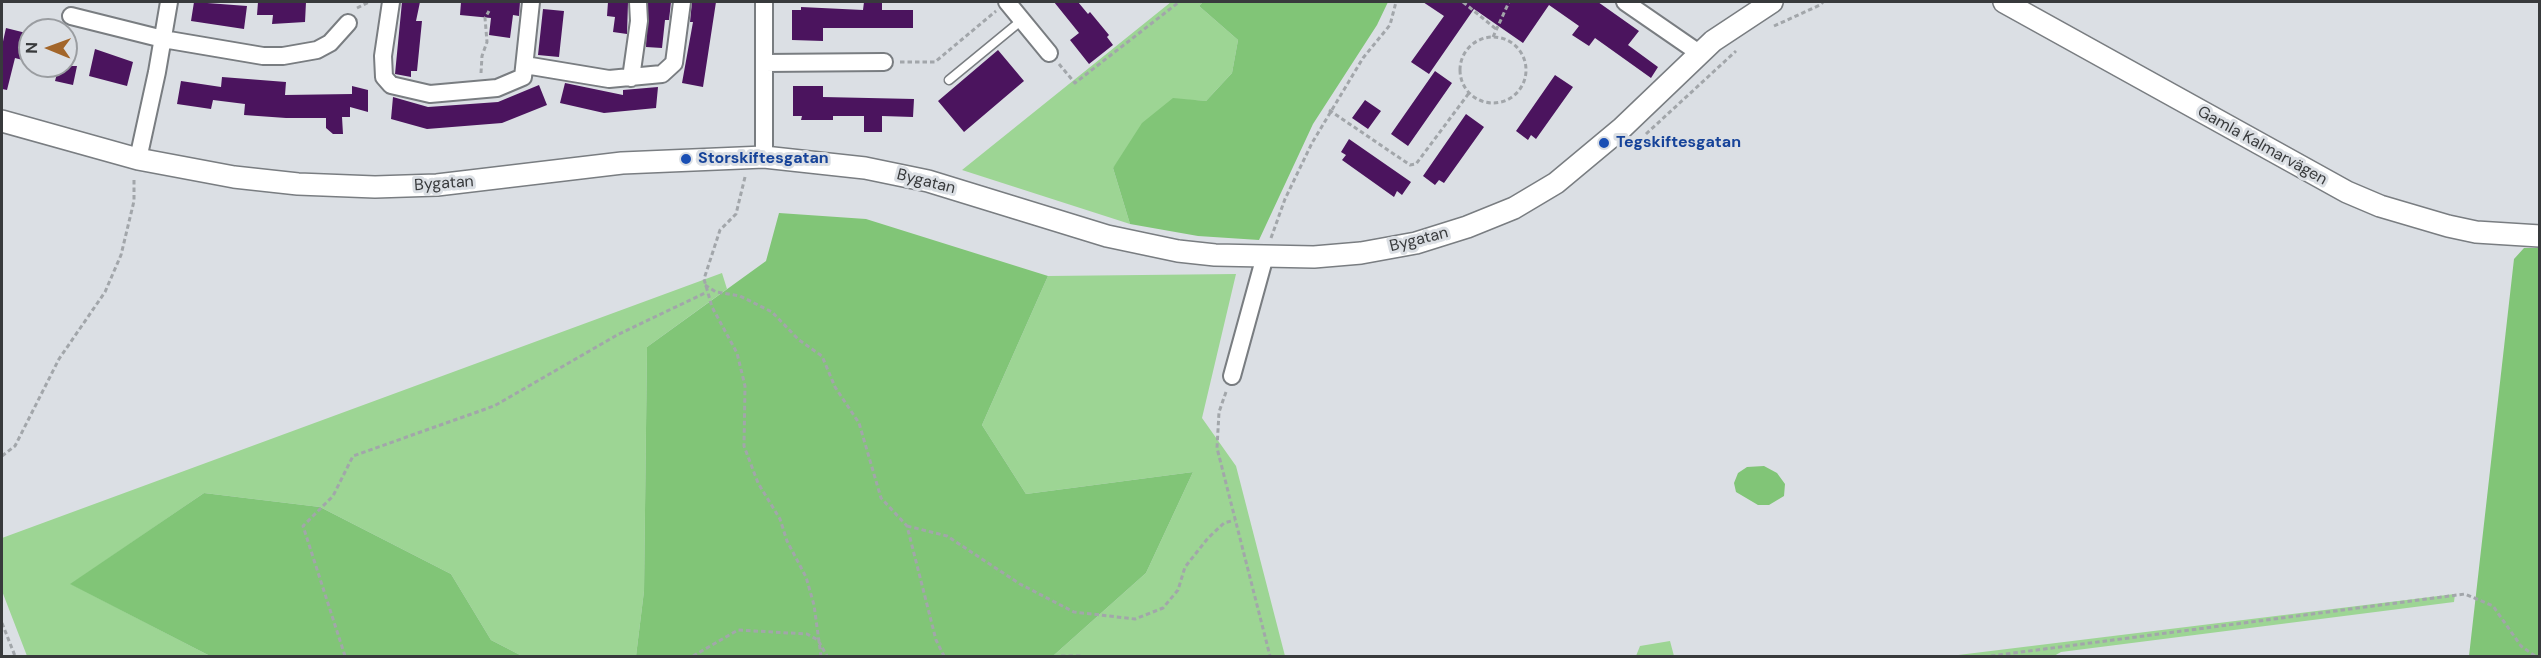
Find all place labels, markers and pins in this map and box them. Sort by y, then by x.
place label: Tegskiftesgatan [1616,133,1741,153]
marker: Tegskiftesgatan [1597,136,1611,150]
place label: Storskiftesgatan [698,149,829,169]
marker: Storskiftesgatan [679,152,693,166]

